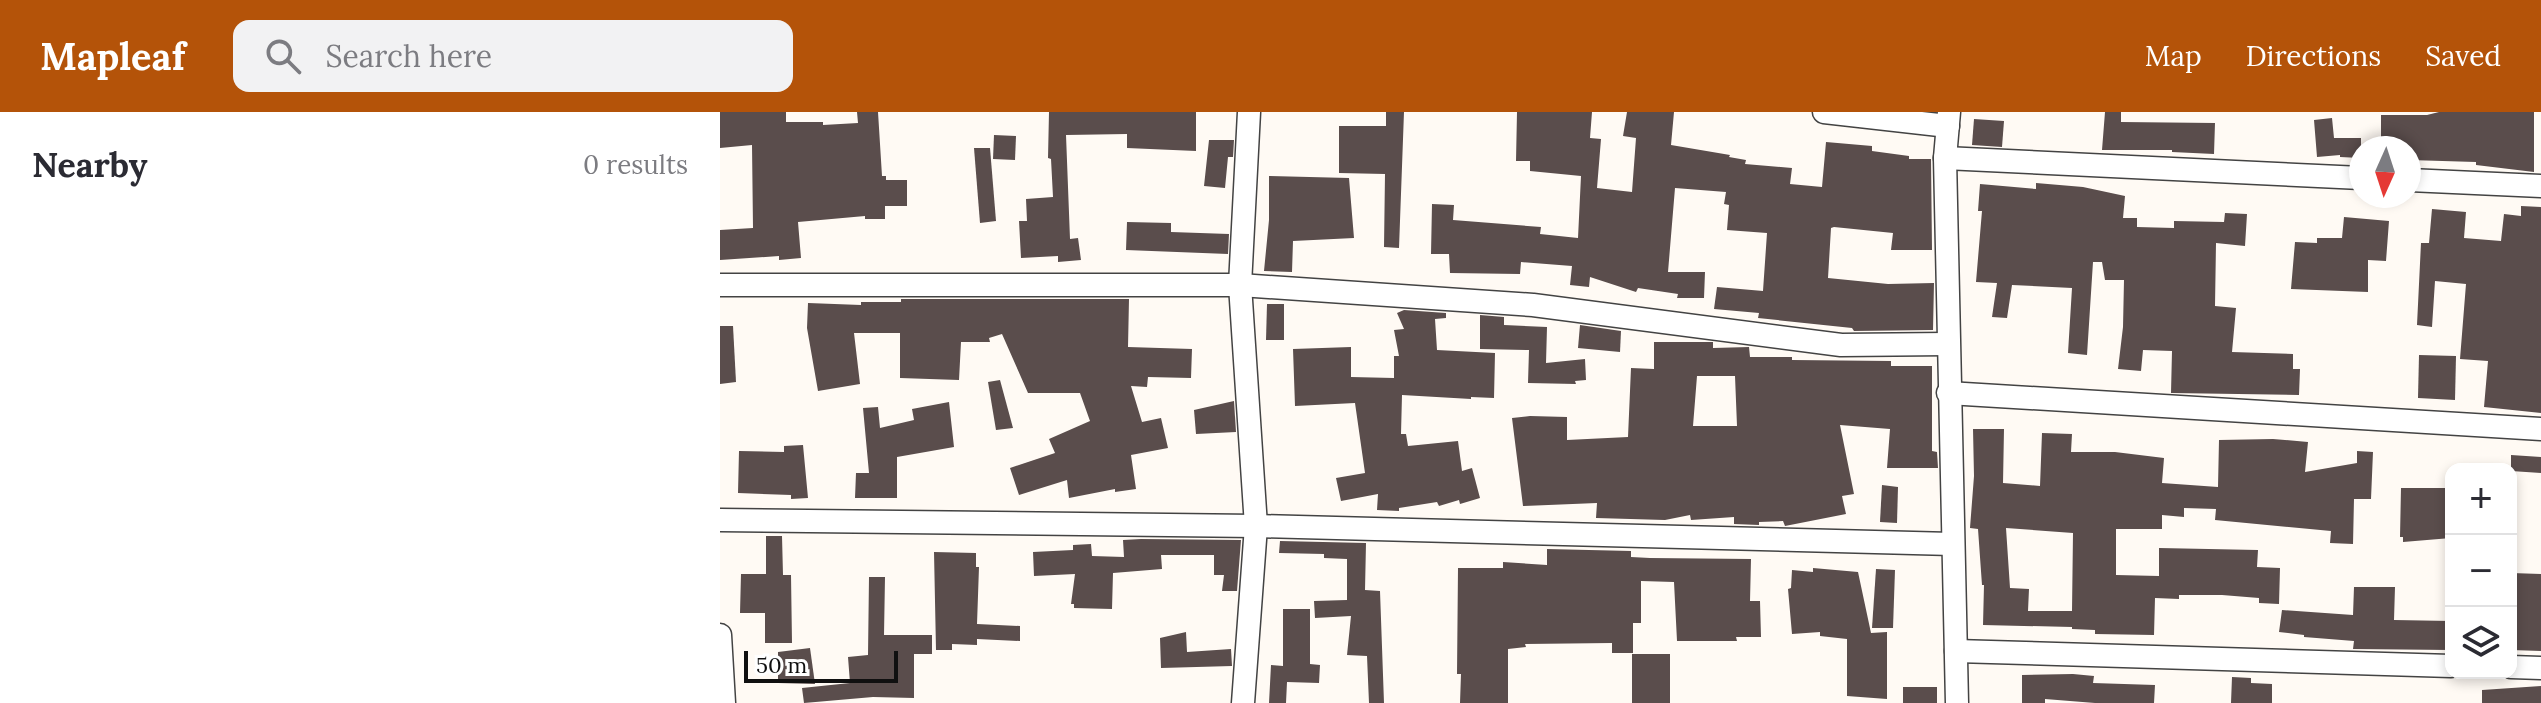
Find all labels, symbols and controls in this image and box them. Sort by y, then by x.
search box [233,20,793,92]
text: Mapleaf [40,32,185,80]
icon: search [261,34,305,78]
text: Search here [325,37,492,75]
text: Map [2145,38,2202,74]
text: Directions [2246,38,2381,74]
text: Saved [2425,38,2501,74]
north arrow [2349,136,2421,208]
text: Nearby [32,143,148,186]
text: 0 results [583,148,688,181]
map controls [2445,463,2517,679]
button: + [2445,463,2517,535]
button: − [2445,535,2517,607]
button: layers [2445,607,2517,679]
scale bar [744,647,898,683]
text: 50 m [756,651,807,679]

